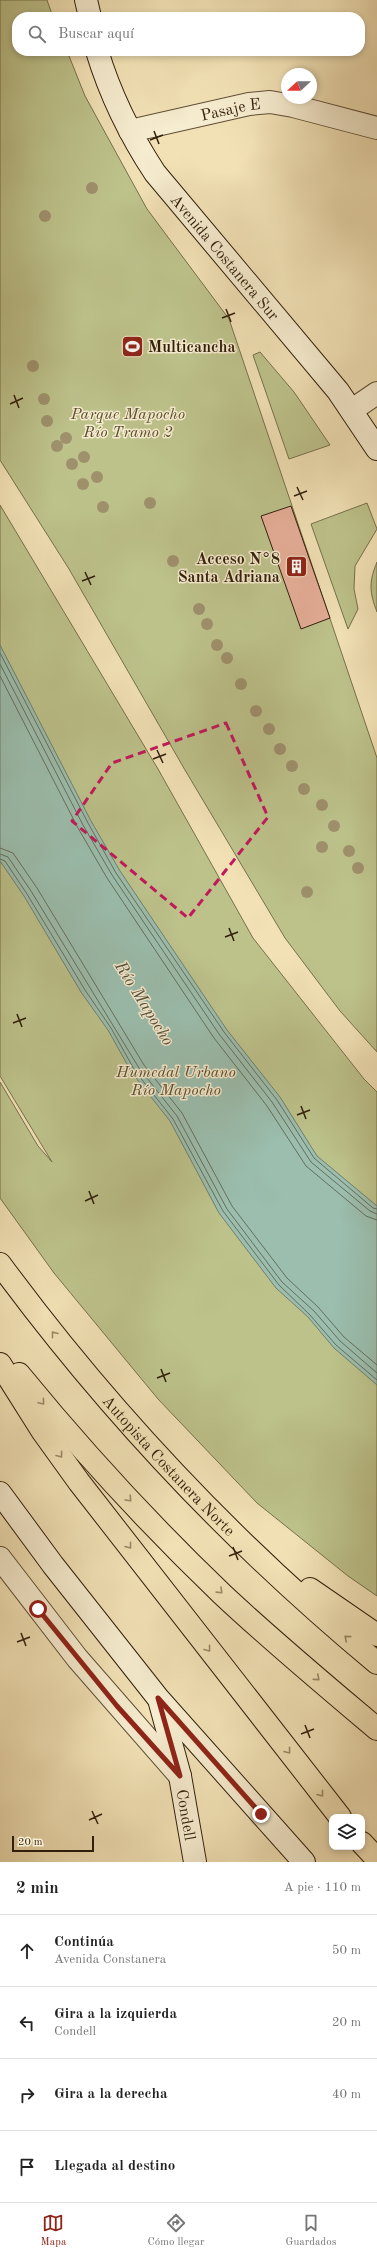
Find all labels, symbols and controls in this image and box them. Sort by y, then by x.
search box [12,12,365,56]
icon: search [26,23,48,45]
text: Buscar aquí [58,27,134,42]
north arrow [281,68,317,104]
street label: Pasaje E [199,97,261,125]
street label: Avenida Costanera Sur [167,192,281,325]
sports icon: Multicancha [120,333,146,359]
place label: Multicancha [148,340,236,356]
park label: Parque Mapocho Río Tramo 2 [70,407,185,441]
place label: Acceso N°8 Santa Adriana [178,552,280,586]
building icon: Acceso N°8 Santa Adriana [283,554,309,580]
water label: Río Mapocho [111,958,176,1049]
park label: Humedal Urbano Río Mapocho [115,1065,236,1099]
one-way arrow [51,1332,58,1339]
street label: Autopista Costanera Norte [98,1393,237,1540]
one-way arrow [38,1397,45,1404]
one-way arrow [55,1451,62,1458]
one-way arrow [124,1494,132,1502]
one-way arrow [124,1541,131,1548]
one-way arrow [215,1587,223,1594]
route start [29,1600,47,1618]
one-way arrow [345,1635,352,1642]
one-way arrow [204,1644,211,1651]
one-way arrow [312,1674,319,1681]
one-way arrow [283,1747,290,1754]
street label: Condell [172,1788,197,1842]
one-way arrow [316,1789,323,1796]
route end [252,1805,270,1823]
map controls [329,1814,365,1850]
button: layers [329,1814,365,1850]
scale bar [12,1834,94,1853]
text: 20 m [18,1837,43,1848]
text: 2 min [16,1880,59,1897]
text: A pie · 110 m [284,1881,361,1894]
text: Continúa [54,1935,114,1950]
icon: ahead [16,1940,38,1962]
text: 50 m [332,1944,361,1957]
text: Avenida Constanera [54,1953,166,1966]
text: Gira a la izquierda [54,2007,177,2022]
icon: left [16,2012,38,2034]
text: 20 m [332,2016,361,2029]
text: Condell [54,2025,96,2038]
icon: right [16,2084,38,2106]
text: Gira a la derecha [54,2087,168,2102]
text: 40 m [332,2088,361,2101]
icon: arrive [16,2156,38,2178]
text: Llegada al destino [54,2159,175,2174]
tab: Mapa [41,2212,66,2250]
tab: Cómo llegar [147,2212,204,2250]
tab: Guardados [286,2212,336,2250]

